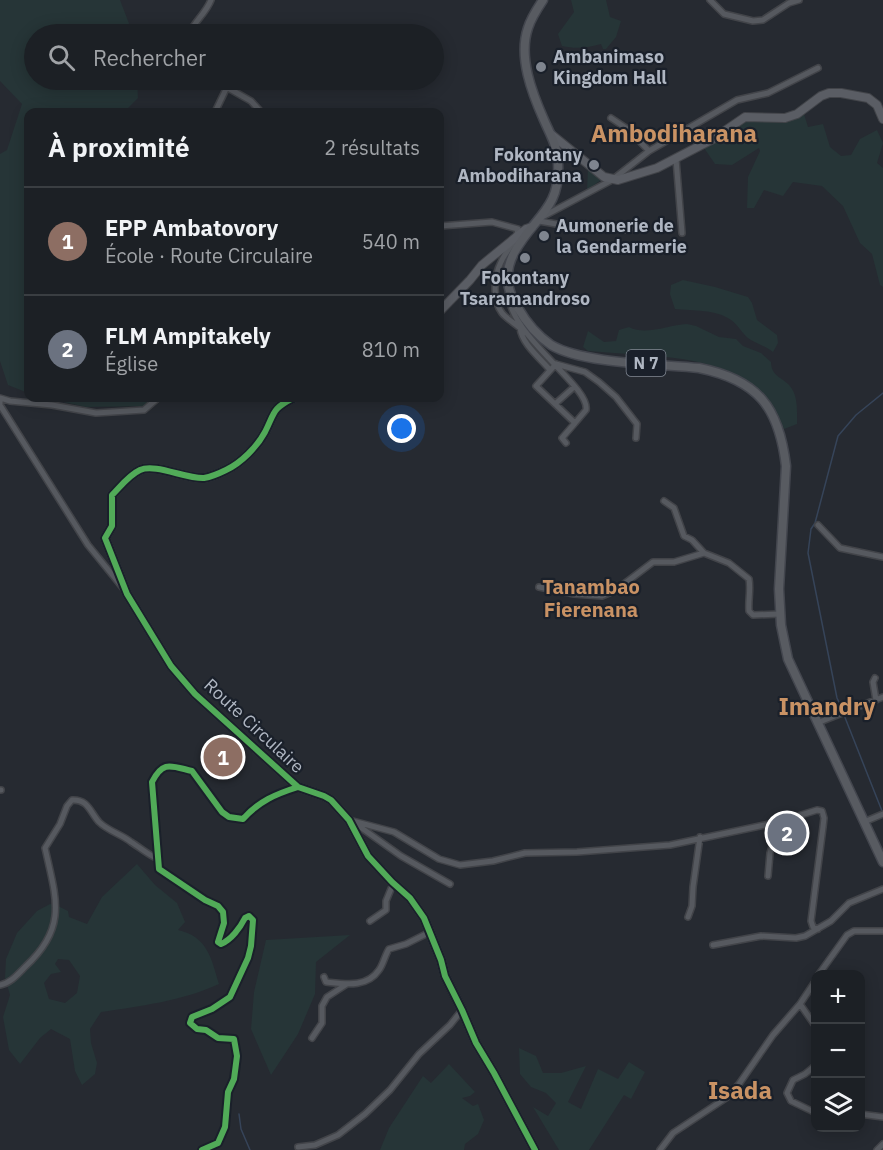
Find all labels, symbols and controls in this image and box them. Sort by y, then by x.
search box [24,24,444,90]
icon: search [45,41,78,74]
text: Rechercher [93,43,206,72]
place label: Ambanimaso Kingdom Hall [553,45,667,89]
marker: Ambanimaso Kingdom Hall [534,60,548,74]
district label: Ambodiharana [591,117,757,149]
text: À proximité [48,130,190,164]
text: 2 résultats [324,134,420,161]
place label: Fokontany Ambodiharana [457,143,582,187]
marker: Fokontany Ambodiharana [587,158,601,172]
text: EPP Ambatovory [105,213,278,242]
place label: Aumonerie de la Gendarmerie [556,214,687,258]
text: 1 [62,228,74,255]
text: 540 m [362,228,420,255]
marker: Aumonerie de la Gendarmerie [537,229,551,243]
text: École · Route Circulaire [105,242,313,269]
marker: Fokontany Tsaramandroso [518,251,532,265]
place label: Fokontany Tsaramandroso [460,266,590,310]
text: FLM Ampitakely [105,321,271,350]
text: 2 [62,336,74,363]
text: 810 m [362,336,420,363]
text: Église [105,350,158,377]
road number: N 7 [626,350,666,376]
your location [387,414,416,443]
district label: Tanambao Fierenana [542,573,640,623]
street label: Route Circulaire [199,673,309,778]
district label: Imandry [778,690,876,722]
pin: 1 [204,734,242,780]
pin: 2 [768,810,806,856]
map controls [811,970,865,1132]
button: + [811,970,865,1024]
button: − [811,1024,865,1078]
district label: Isada [708,1074,772,1106]
button: layers [811,1078,865,1132]

